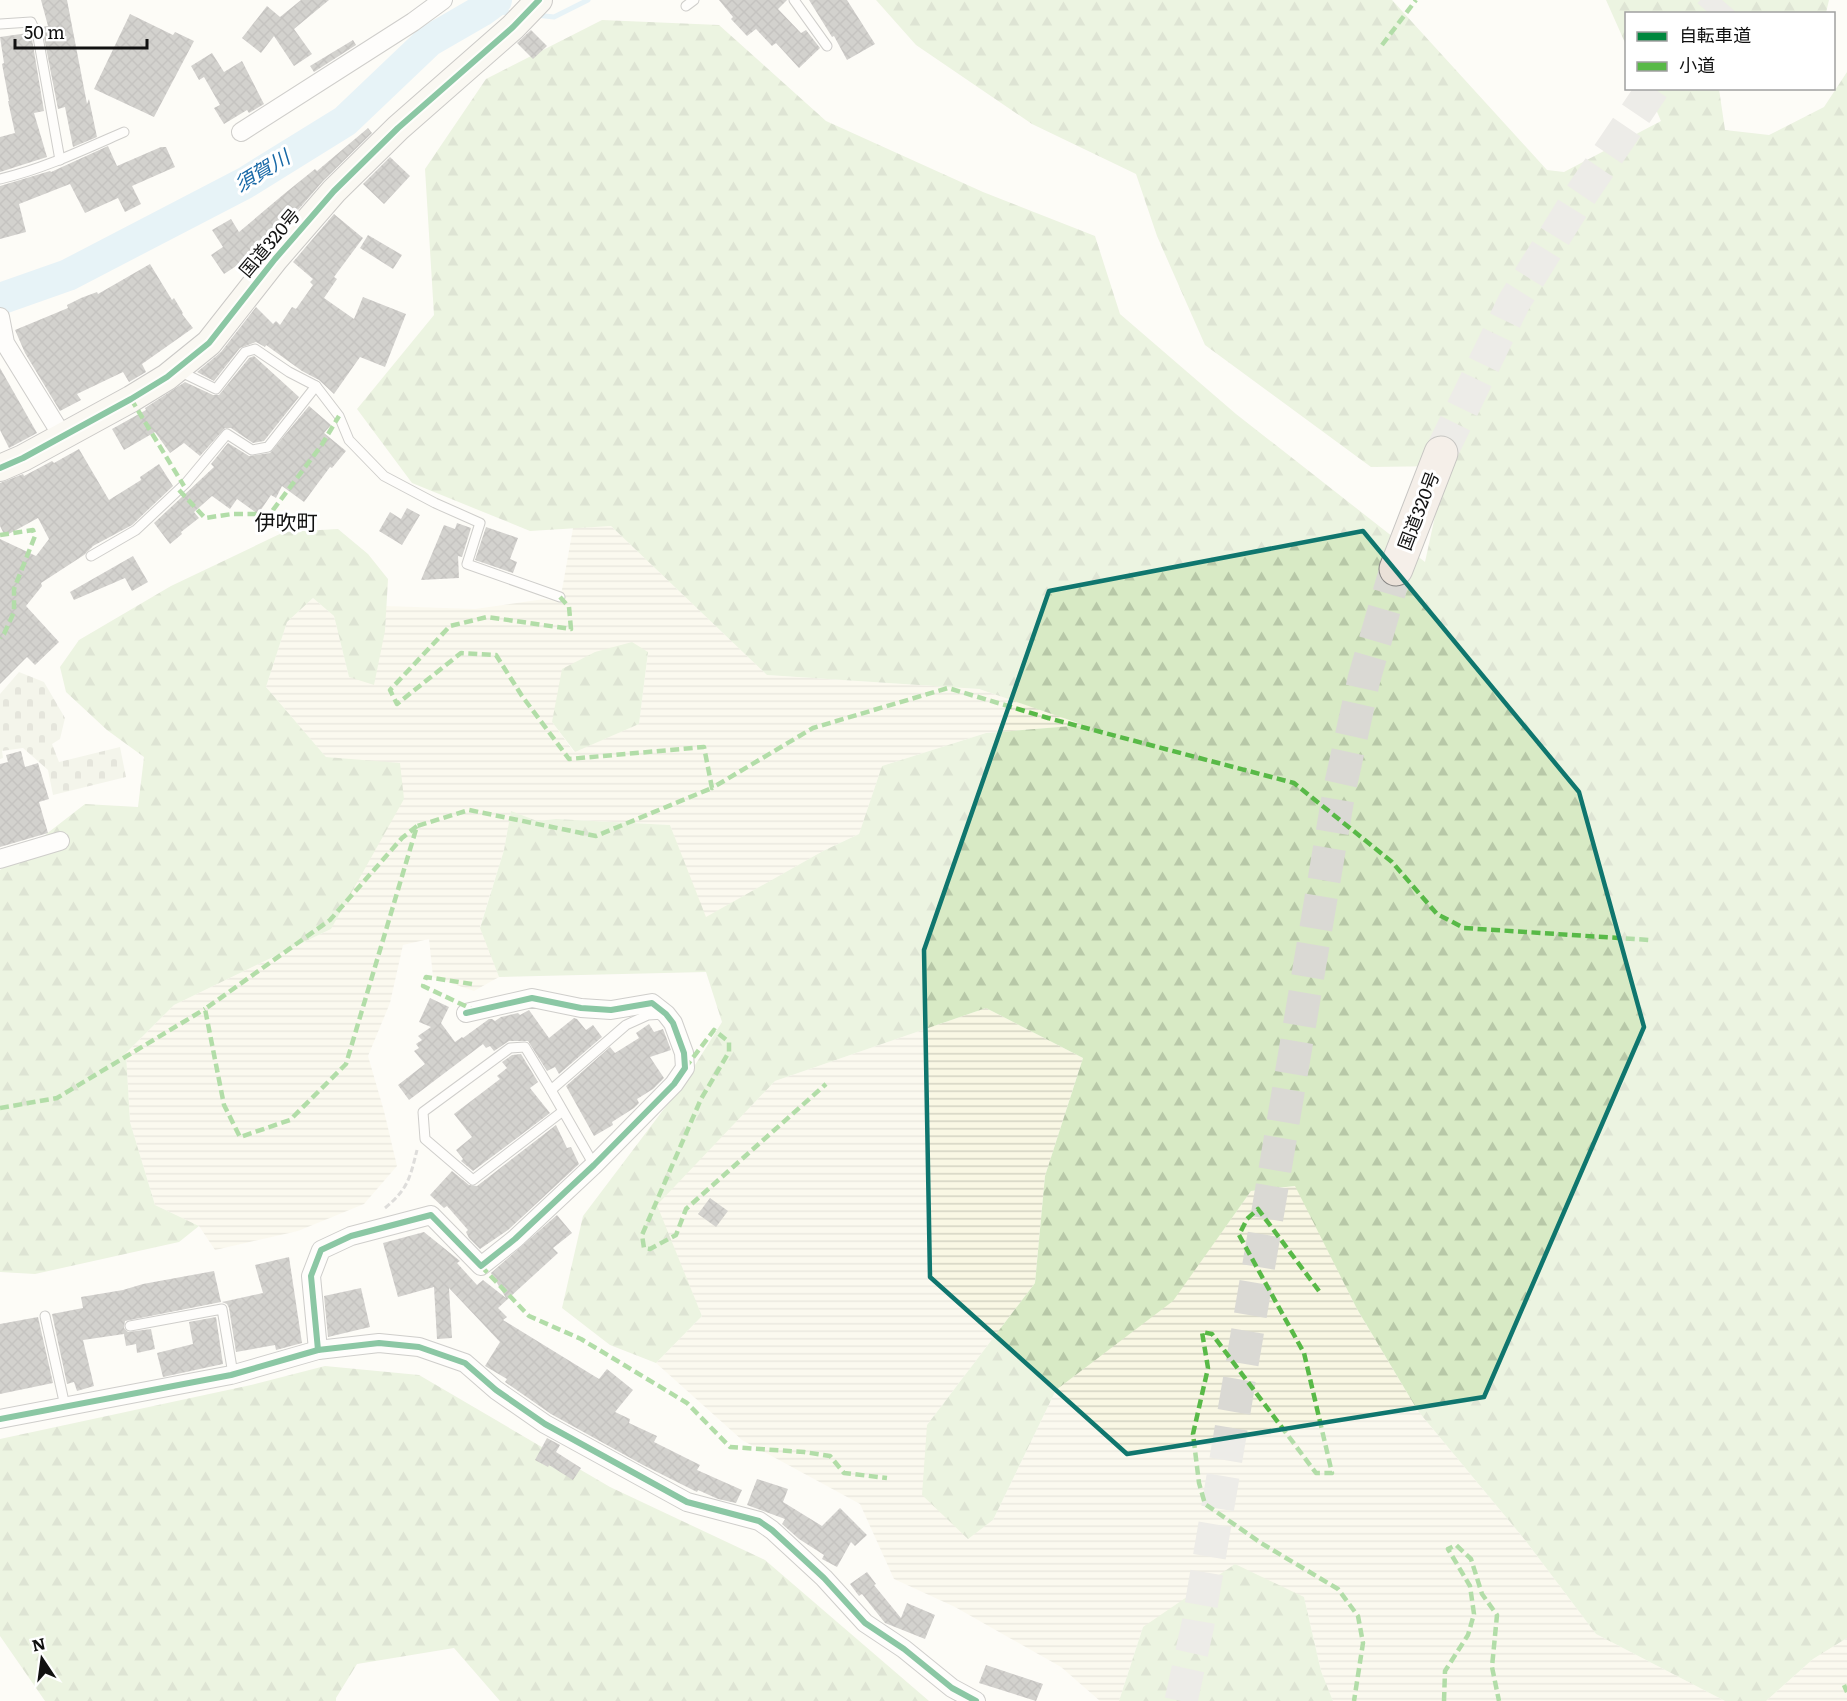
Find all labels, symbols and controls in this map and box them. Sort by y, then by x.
scale bar [15,12,147,50]
legend [1625,12,1835,90]
text: 50 m [24,18,65,45]
text: 自転車道 [1679,21,1751,48]
text: 小道 [1679,51,1715,78]
water label: 須賀川 [228,140,296,198]
street label: 国道320号 [232,202,306,282]
street label: 国道320号 [1390,467,1445,554]
district label: 伊吹町 [255,505,318,536]
north arrow [12,1629,72,1689]
text: N [29,1630,48,1657]

